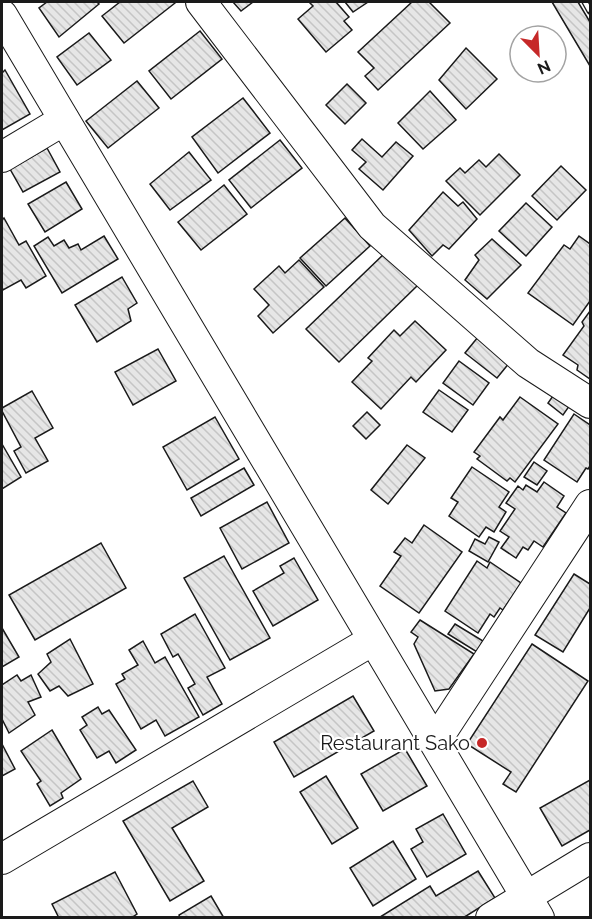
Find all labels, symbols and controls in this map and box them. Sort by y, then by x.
north arrow [508,24,568,84]
text: N [534,56,553,78]
place label: Restaurant Sako [320,731,470,755]
marker: Restaurant Sako [475,736,489,750]

